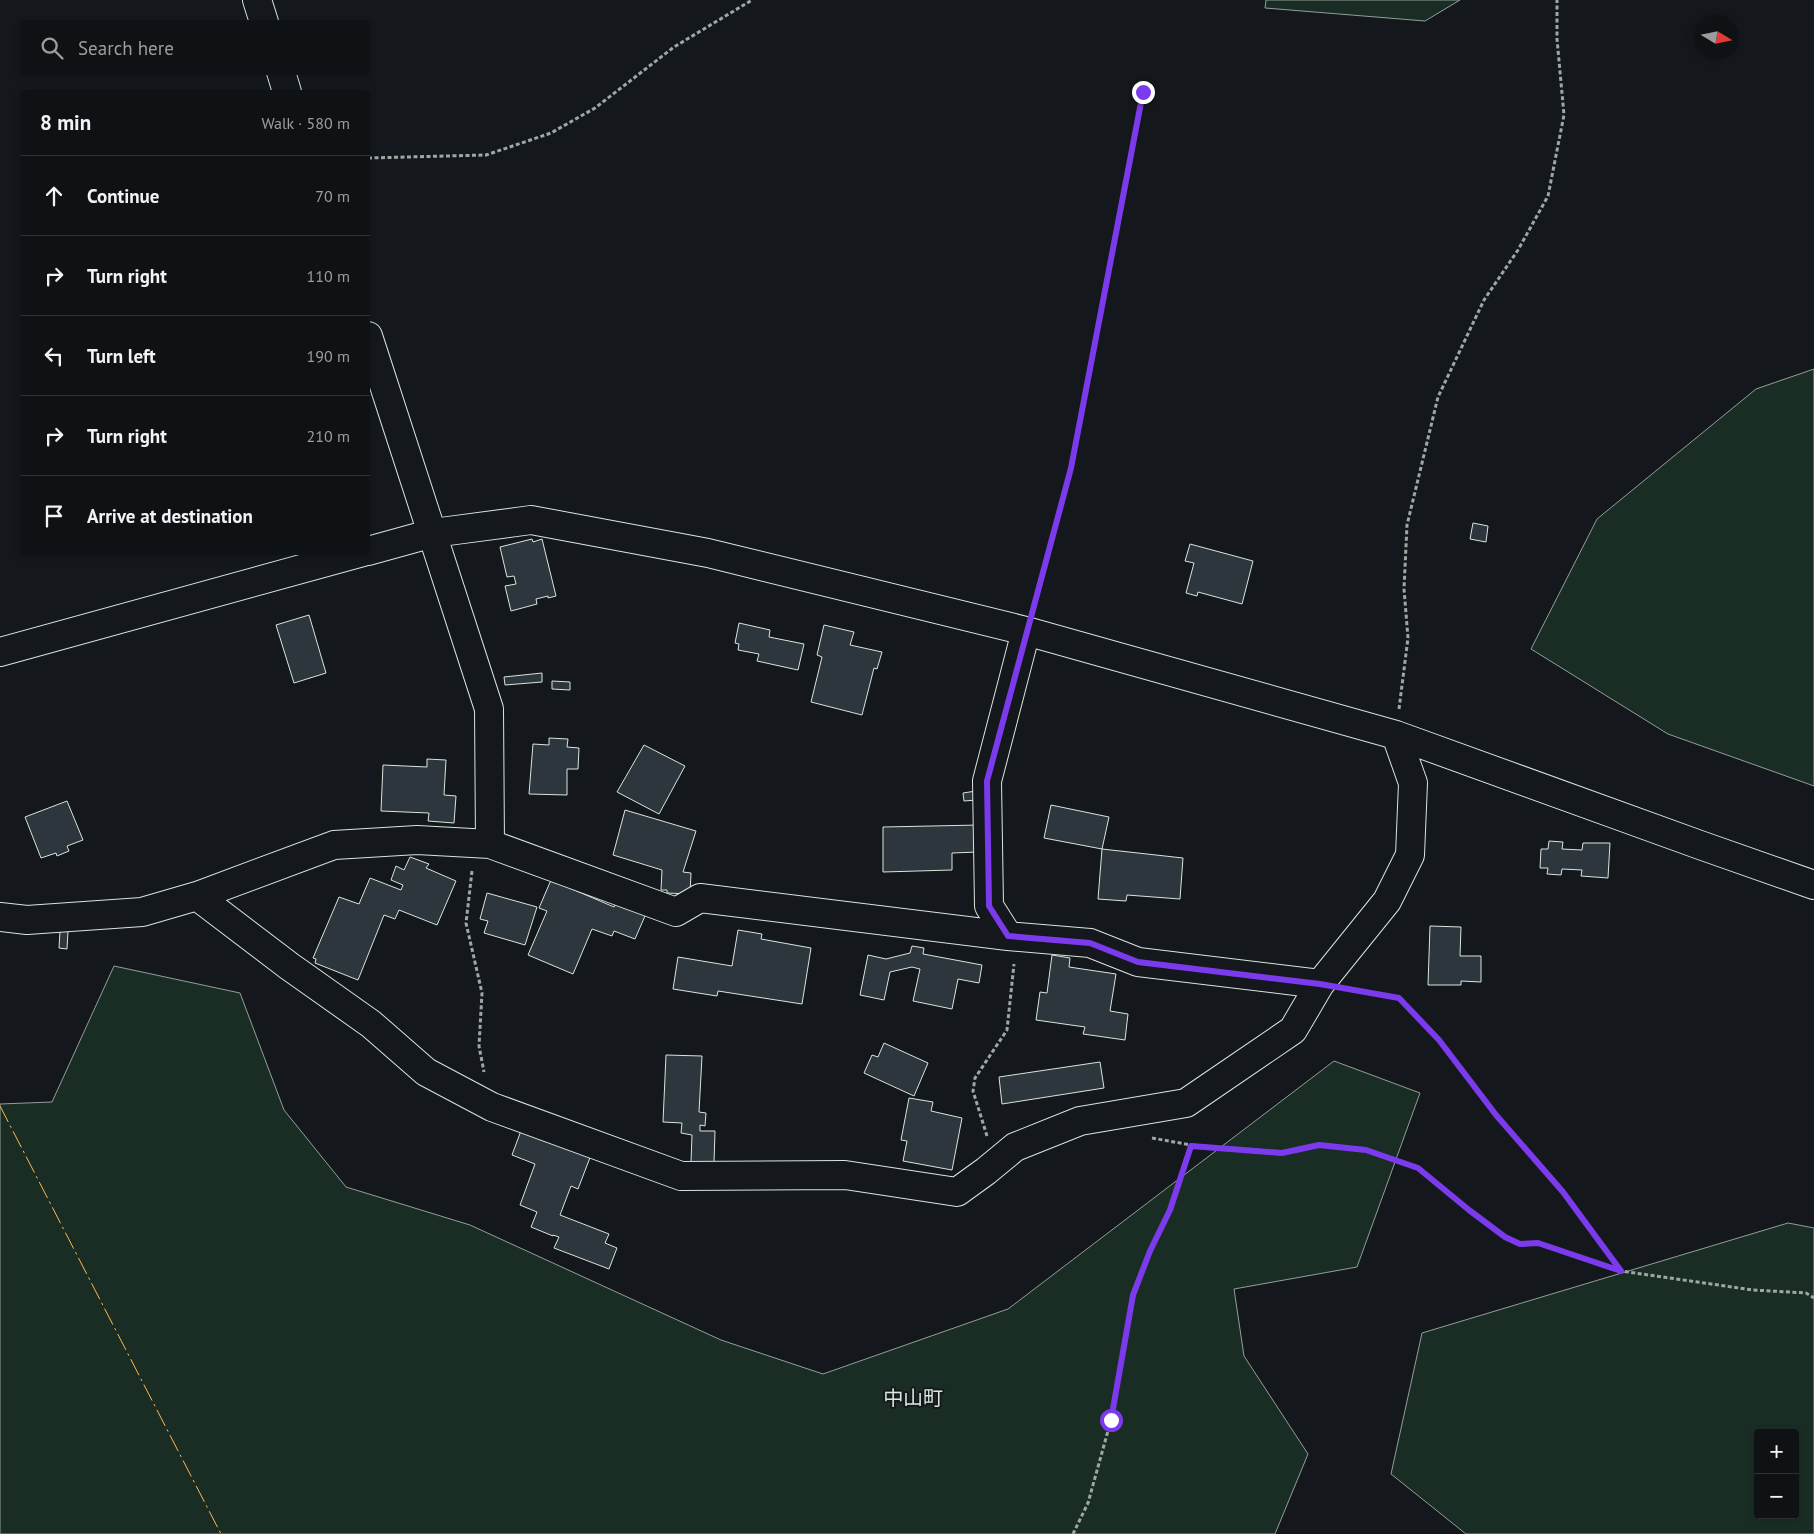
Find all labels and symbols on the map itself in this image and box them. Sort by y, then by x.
north arrow [1694,15,1739,60]
route end [1132,81,1155,104]
district label: 中山町 [883,1385,943,1411]
route start [1100,1409,1123,1432]

